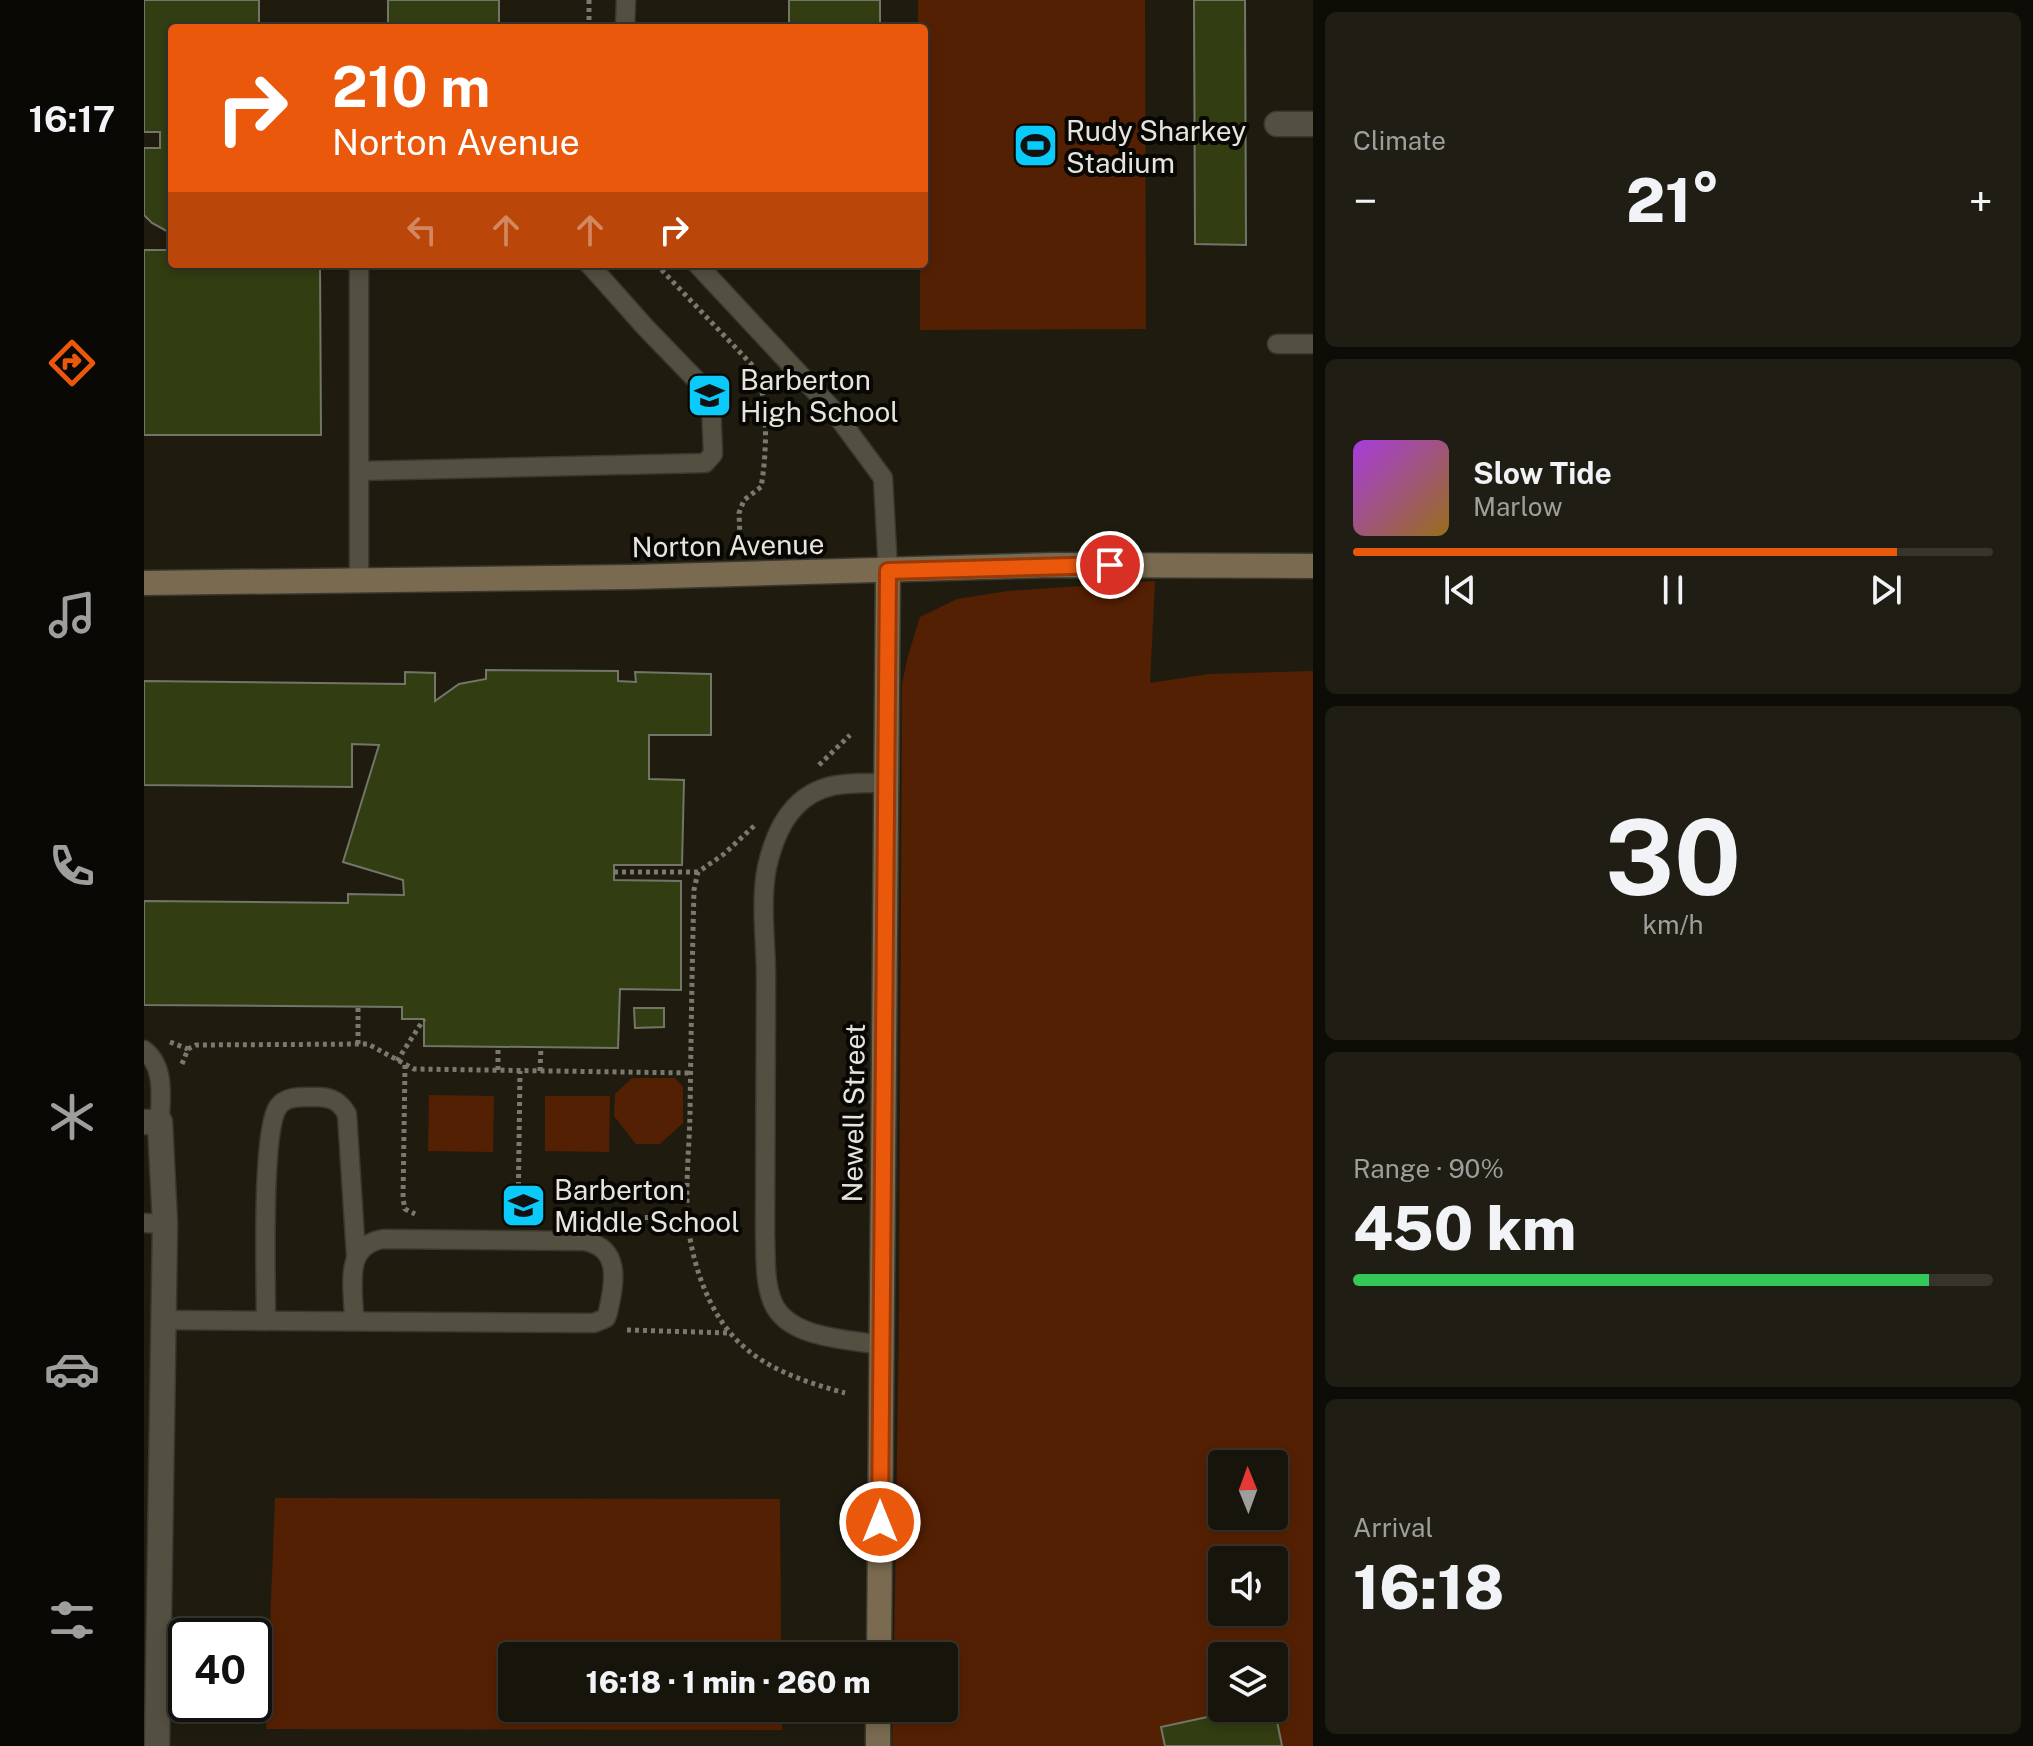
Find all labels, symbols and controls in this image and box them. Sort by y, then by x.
text: 210 m [332,54,490,120]
icon: right [200,56,304,160]
text: 16:17 [29,98,115,140]
place label: Rudy Sharkey Stadium [1066,114,1246,179]
text: Norton Avenue [332,121,580,163]
sports icon: Rudy Sharkey Stadium [1011,122,1059,170]
text: Climate [1353,125,1446,156]
text: 21° [1626,165,1720,236]
text: − [1353,175,1377,227]
text: + [1969,175,1993,227]
icon: left [400,208,444,252]
icon: ahead [484,208,528,252]
icon: ahead [568,208,612,252]
icon: right [652,208,696,252]
icon: directions [44,335,100,391]
place label: Barberton High School [740,363,899,428]
school or university icon: Barberton High School [685,371,733,419]
text: Slow Tide [1473,455,1612,491]
text: Marlow [1473,491,1563,522]
street label: Norton Avenue [631,527,825,563]
pin [1076,531,1144,599]
icon: arrive [1088,543,1132,587]
icon: previous [1438,568,1482,612]
icon: pause [1651,568,1695,612]
icon: next [1864,568,1908,612]
icon: music [44,587,100,643]
text: 30 [1605,796,1741,918]
icon: phone [44,838,100,894]
text: km/h [1642,909,1704,940]
street label: Newell Street [835,1023,871,1203]
icon: climate [44,1089,100,1145]
text: Range · 90% [1353,1153,1504,1184]
place label: Barberton Middle School [554,1173,740,1238]
school or university icon: Barberton Middle School [499,1181,547,1229]
text: 450 km [1353,1193,1576,1264]
icon: car [44,1341,100,1397]
north arrow [1208,1450,1288,1530]
map controls [1208,1450,1288,1722]
position arrow [838,1480,922,1564]
text: Arrival [1353,1512,1433,1543]
button: sound [1208,1546,1288,1626]
text: 16:18 [1353,1552,1505,1623]
icon: filters [44,1592,100,1648]
speed limit sign: 40 [168,1618,272,1722]
button: layers [1208,1642,1288,1722]
text: 16:18 · 1 min · 260 m [586,1664,870,1700]

